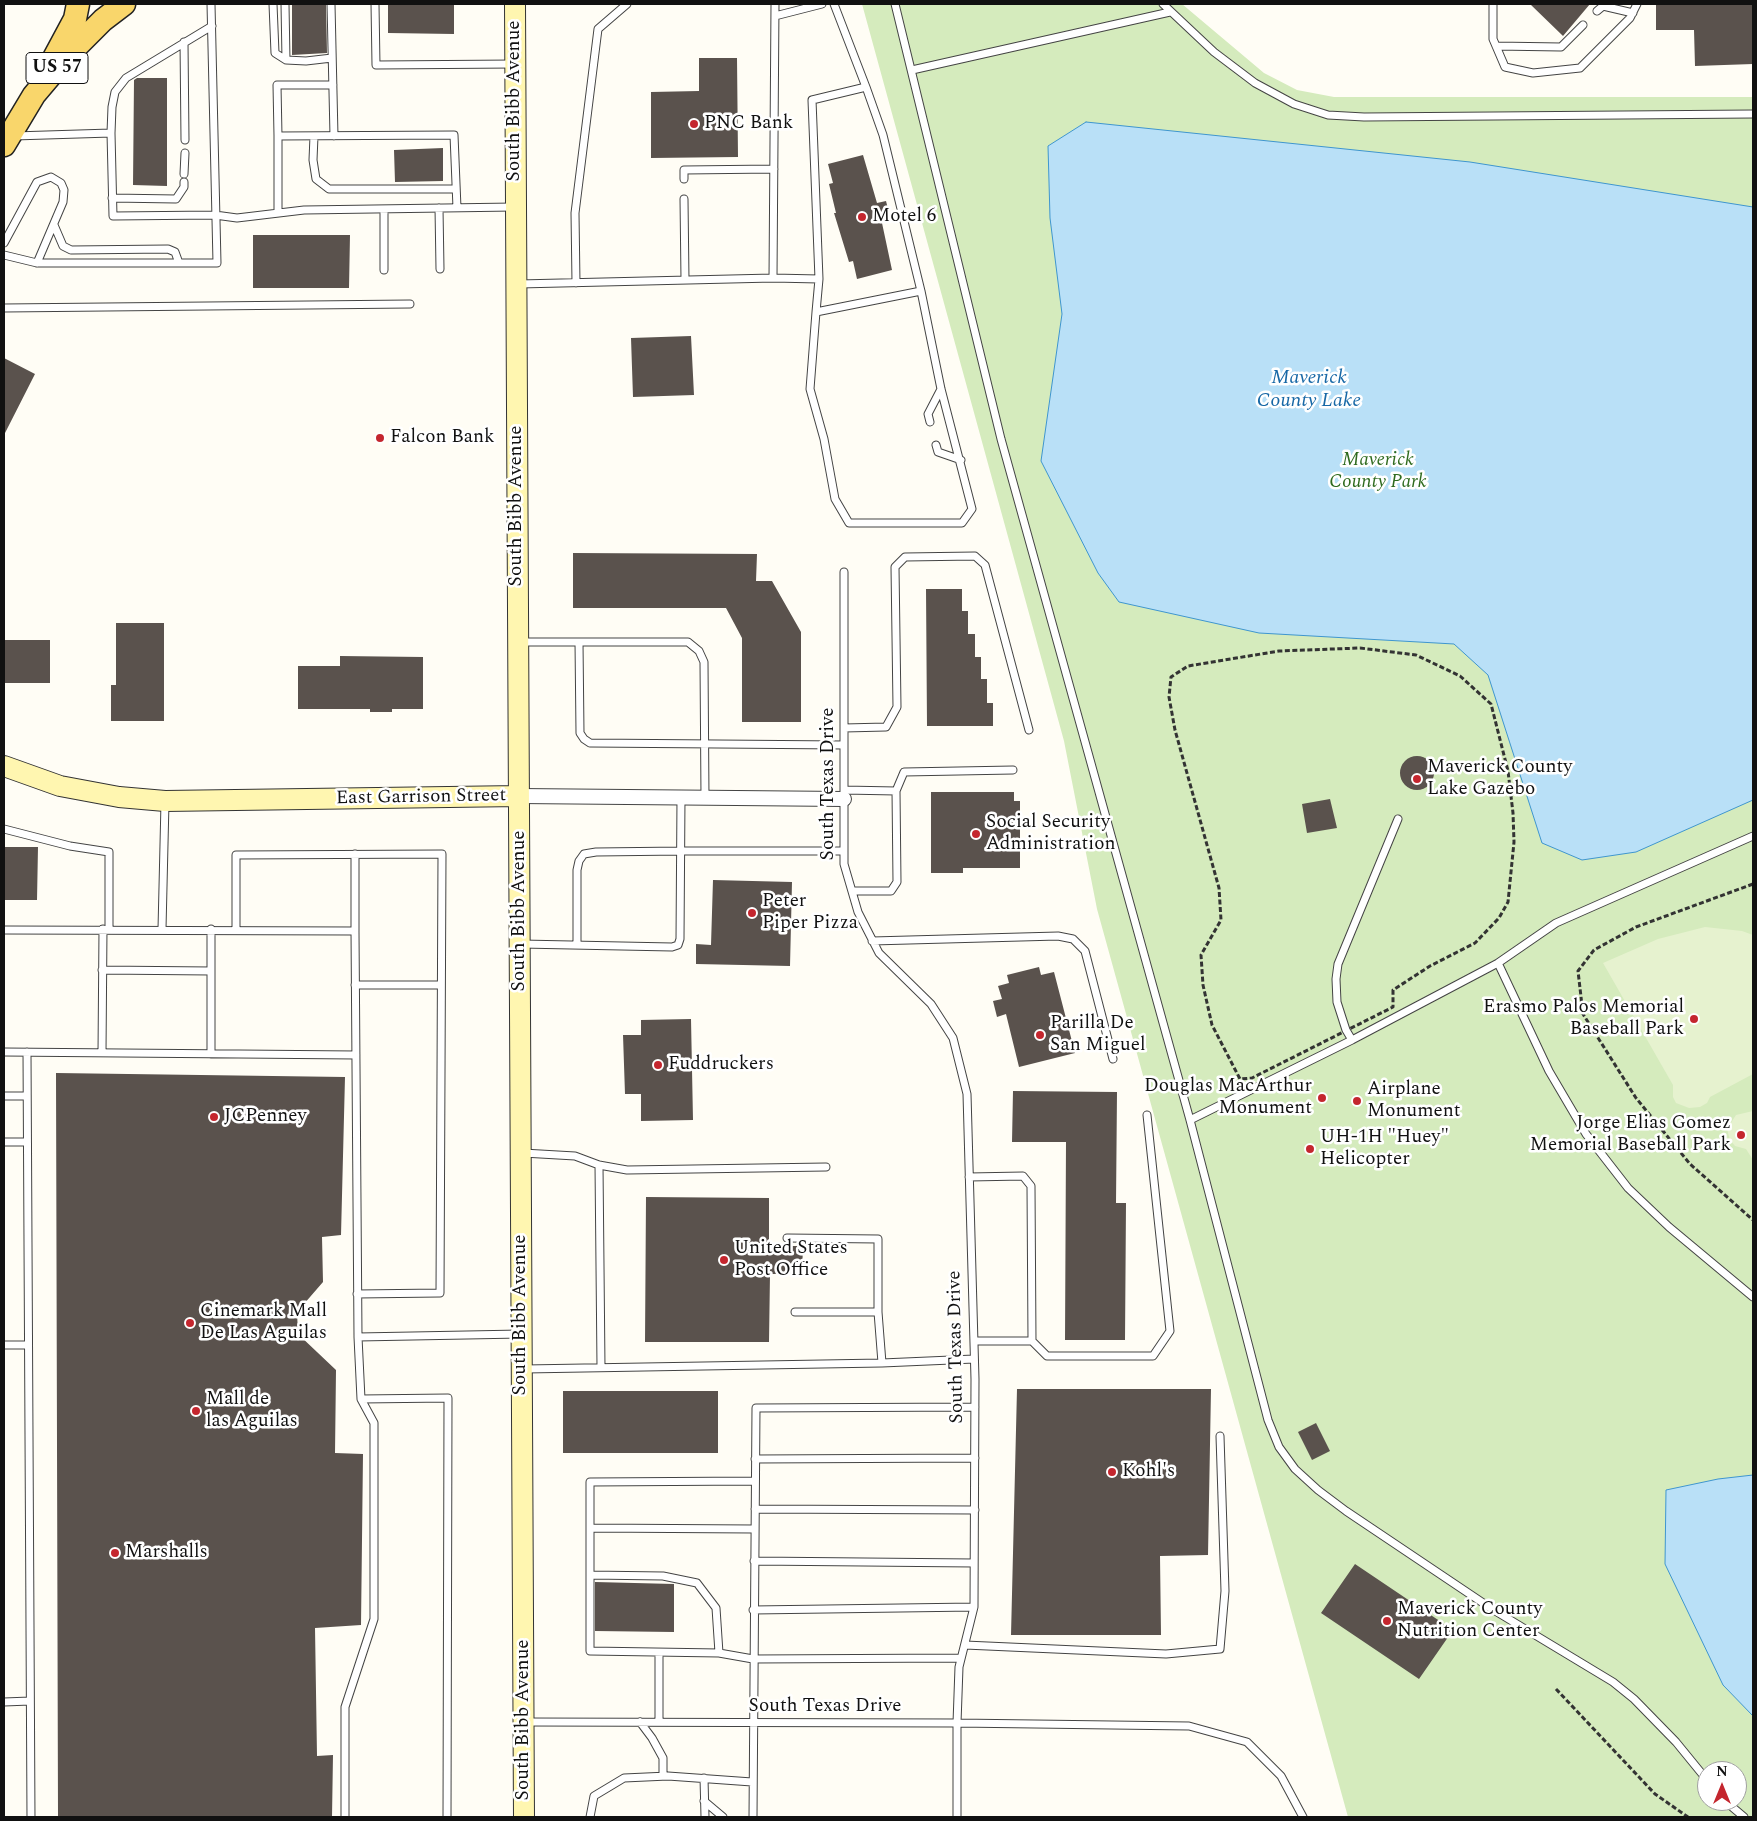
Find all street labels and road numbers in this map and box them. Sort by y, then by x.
street label: South Bibb Avenue [504,20,526,182]
road number: US 57 [26,52,88,84]
street label: South Bibb Avenue [506,425,528,587]
street label: South Texas Drive [818,708,840,860]
street label: East Garrison Street [336,785,506,811]
street label: South Bibb Avenue [509,830,531,992]
street label: South Bibb Avenue [510,1234,532,1396]
street label: South Texas Drive [944,1270,970,1424]
street label: South Bibb Avenue [513,1639,535,1801]
street label: South Texas Drive [749,1696,901,1718]

